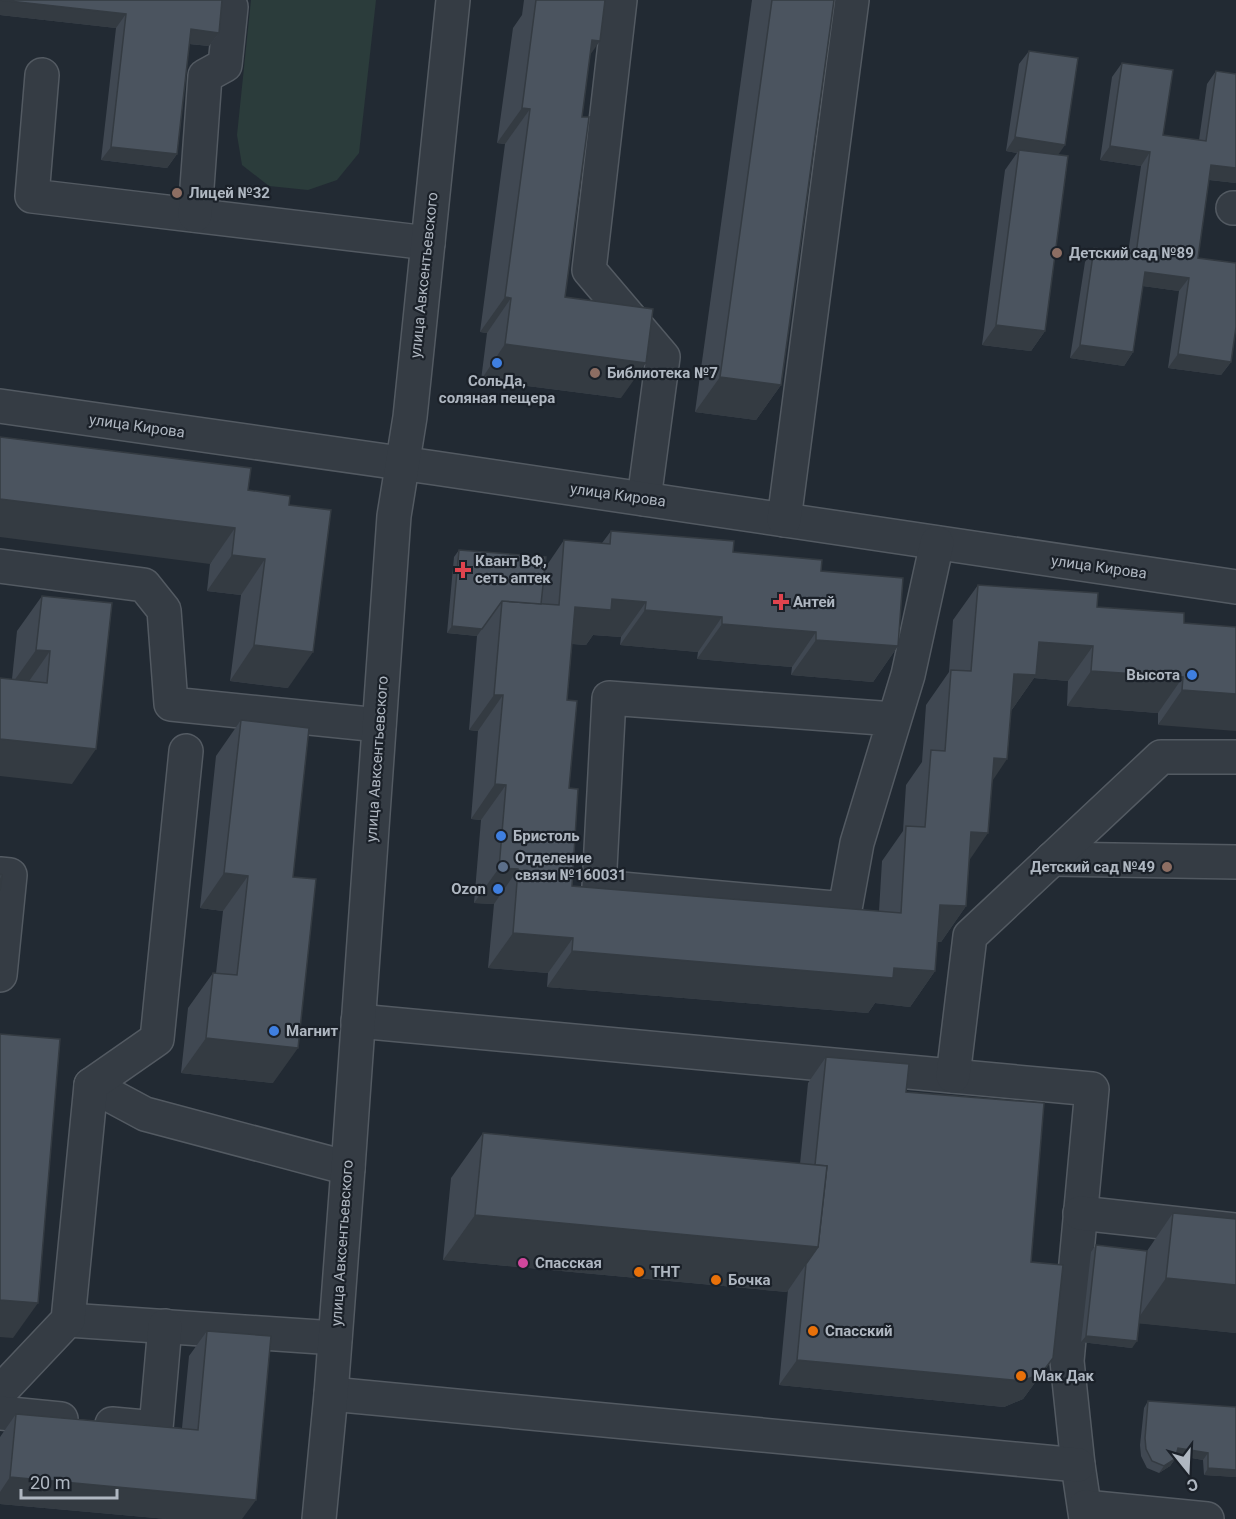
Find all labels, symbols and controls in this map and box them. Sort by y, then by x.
place label: Лицей №32 [189,184,270,202]
marker: Лицей №32 [170,186,184,200]
street label: улица Авксентьевского [406,191,442,359]
place label: Детский сад №89 [1069,244,1194,262]
marker: Детский сад №89 [1050,246,1064,260]
marker: СольДа, соляная пещера [490,356,504,370]
place label: Библиотека №7 [607,364,718,382]
marker: Библиотека №7 [588,366,602,380]
place label: СольДа, соляная пещера [439,372,555,407]
street label: улица Кирова [88,410,186,442]
street label: улица Кирова [569,479,667,511]
street label: улица Кирова [1050,551,1148,583]
place label: Квант ВФ, сеть аптек [475,552,551,587]
marker: Квант ВФ, сеть аптек [456,563,470,577]
place label: Антей [793,593,835,611]
marker: Антей [774,595,788,609]
place label: Высота [1126,666,1180,684]
marker: Высота [1185,668,1199,682]
street label: улица Авксентьевского [362,675,392,843]
place label: Бристоль [513,827,580,845]
marker: Бристоль [494,829,508,843]
place label: Отделение связи №160031 [515,849,626,884]
place label: Детский сад №49 [1030,858,1155,876]
marker: Отделение связи №160031 [496,860,510,874]
marker: Детский сад №49 [1160,860,1174,874]
place label: Ozon [451,880,486,898]
marker: Ozon [491,882,505,896]
place label: Магнит [286,1022,338,1040]
marker: Магнит [267,1024,281,1038]
street label: улица Авксентьевского [327,1159,357,1327]
place label: Спасская [535,1254,602,1272]
marker: Спасская [516,1256,530,1270]
place label: ТНТ [651,1263,680,1281]
marker: ТНТ [632,1265,646,1279]
place label: Бочка [728,1271,771,1289]
marker: Бочка [709,1273,723,1287]
place label: Спасский [825,1322,892,1340]
marker: Спасский [806,1324,820,1338]
place label: Мак Дак [1033,1367,1095,1385]
marker: Мак Дак [1014,1369,1028,1383]
north arrow [1158,1441,1218,1501]
scale bar [21,1462,117,1500]
text: 20 m [30,1472,70,1493]
text: С [1185,1474,1200,1495]

